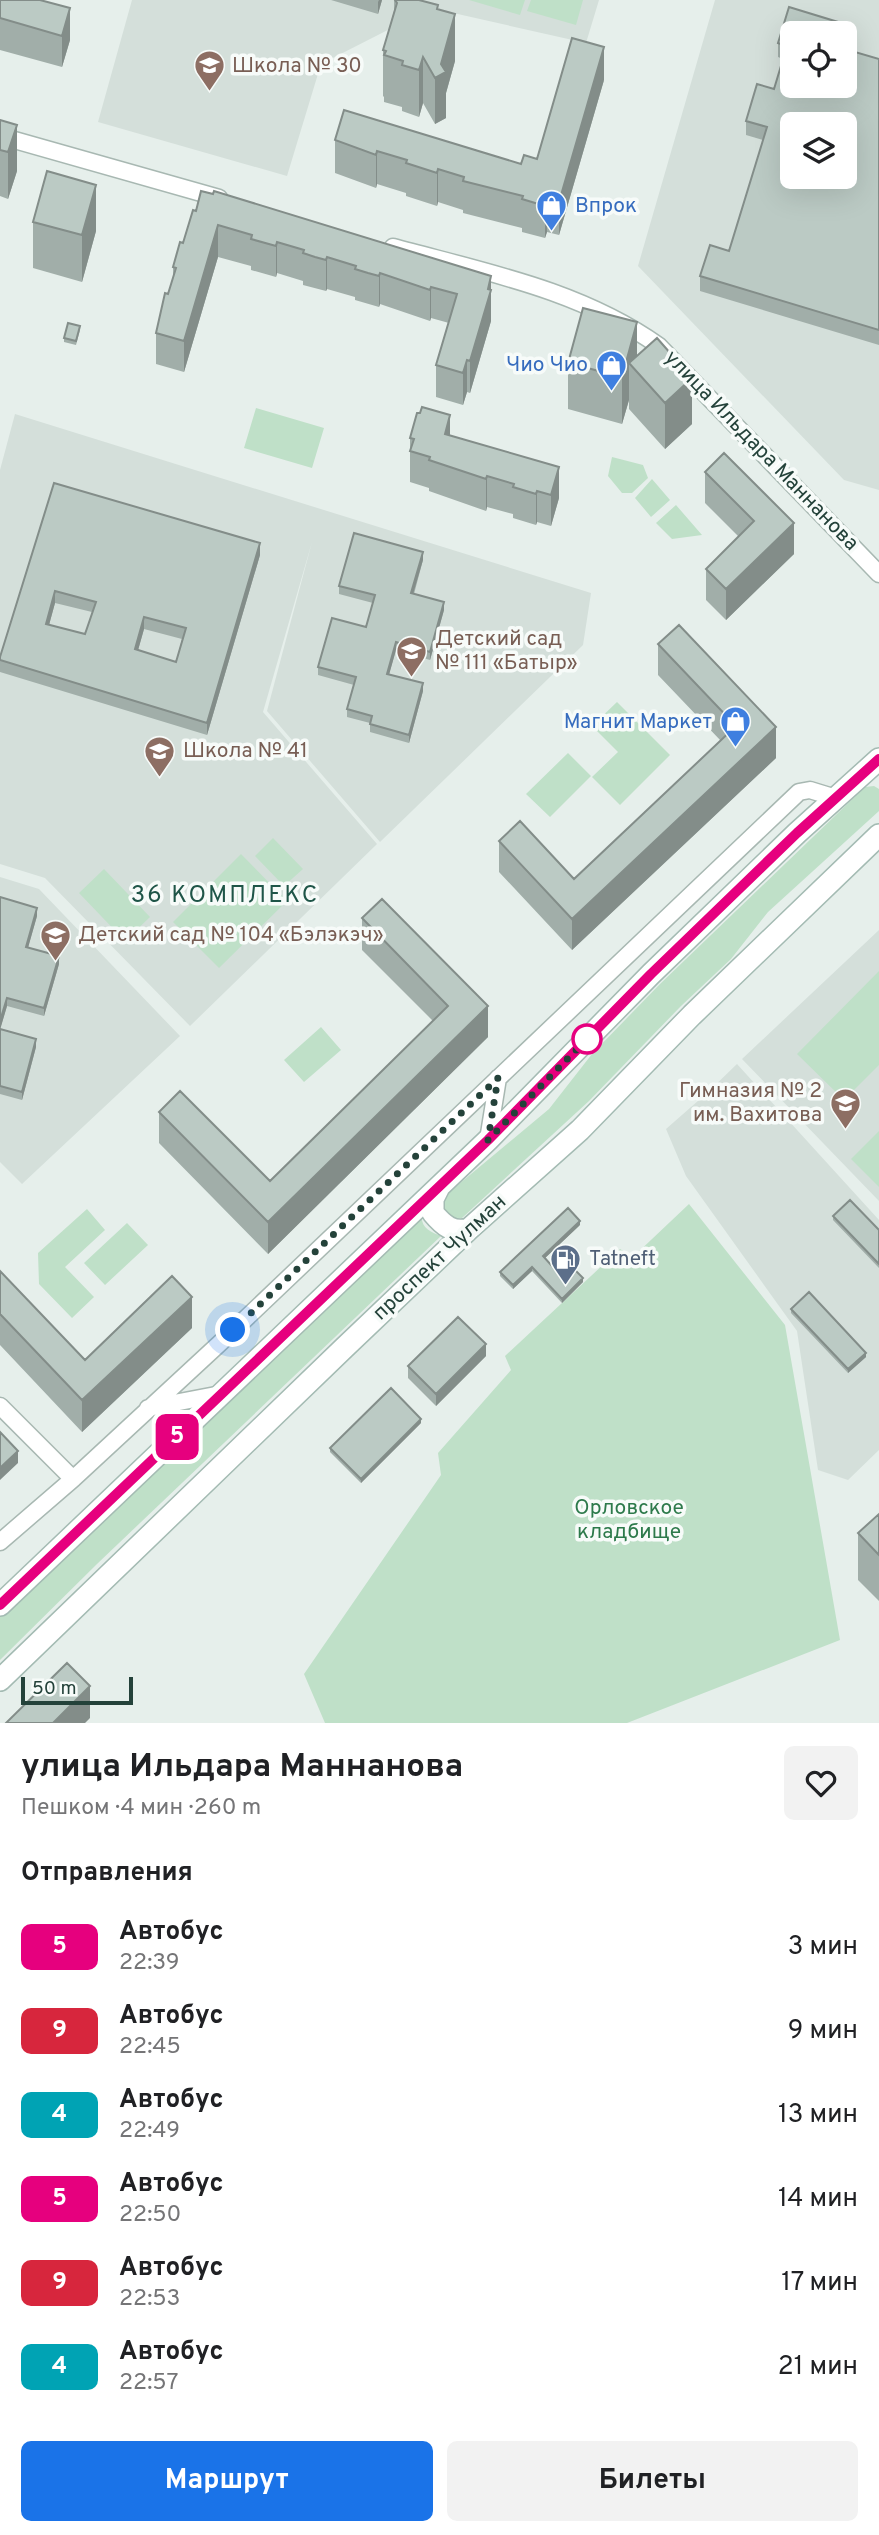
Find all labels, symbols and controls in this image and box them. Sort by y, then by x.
map controls [780,21,857,189]
button: locate [780,21,857,98]
school or university icon: Школа № 30 [192,49,226,93]
place label: Школа № 30 [232,53,362,80]
button: layers [780,112,857,189]
shop icon: Впрок [535,189,569,233]
place label: Впрок [575,193,637,220]
street label: улица Ильдара Маннанова [658,345,864,557]
shop icon: Чио Чио [594,348,628,392]
place label: Чио Чио [506,352,588,379]
place label: Детский сад № 111 «Батыр» [435,626,578,677]
school or university icon: Детский сад № 111 «Батыр» [395,634,429,678]
shop icon: Магнит Маркет [718,705,752,749]
place label: Магнит Маркет [564,709,712,736]
school or university icon: Школа № 41 [143,734,177,778]
place label: Школа № 41 [183,738,308,765]
district label: 36 КОМПЛЕКС [131,881,319,911]
school or university icon: Детский сад № 104 «Бэлэкэч» [38,918,72,962]
place label: Детский сад № 104 «Бэлэкэч» [78,922,384,949]
unlabelled marker [572,1024,602,1054]
place label: Гимназия № 2 им. Вахитова [679,1078,822,1129]
school or university icon: Гимназия № 2 им. Вахитова [828,1086,862,1130]
street label: проспект Чулман [368,1189,512,1327]
fuel station icon: Tatneft [549,1242,583,1286]
place label: Tatneft [589,1246,656,1273]
your location [215,1312,250,1347]
line badge: 5 [154,1414,200,1460]
text: 5 [170,1422,184,1452]
park label: Орловское кладбище [574,1495,684,1546]
scale bar [21,1674,133,1706]
text: 50 m [32,1677,77,1701]
button: heart [784,1746,858,1820]
text: улица Ильдара Маннанова [21,1747,463,1789]
text: Пешком · 4 мин · 260 m [21,1794,261,1823]
text: Отправления [21,1857,193,1890]
text: Автобус [119,1916,224,1949]
text: 3 мин [788,1931,858,1964]
text: 5 [52,1932,67,1962]
text: 22:39 [119,1949,179,1978]
text: Автобус [119,2000,224,2033]
text: 9 мин [788,2015,858,2048]
text: 9 [52,2016,67,2046]
text: 22:45 [119,2033,181,2062]
text: Автобус [119,2084,224,2117]
text: 13 мин [778,2099,858,2132]
text: 4 [52,2100,67,2130]
text: 22:49 [119,2117,180,2146]
text: Автобус [119,2168,224,2201]
text: 14 мин [778,2183,858,2216]
text: 5 [52,2184,67,2214]
text: 22:50 [119,2201,181,2230]
text: Автобус [119,2252,224,2285]
text: 17 мин [781,2267,858,2300]
text: 9 [52,2268,67,2298]
text: 22:53 [119,2285,180,2314]
text: Автобус [119,2336,224,2369]
text: 21 мин [778,2351,858,2384]
text: 4 [52,2352,67,2382]
text: 22:57 [119,2369,178,2398]
button: Маршрут [21,2441,433,2521]
button: Билеты [447,2441,858,2521]

